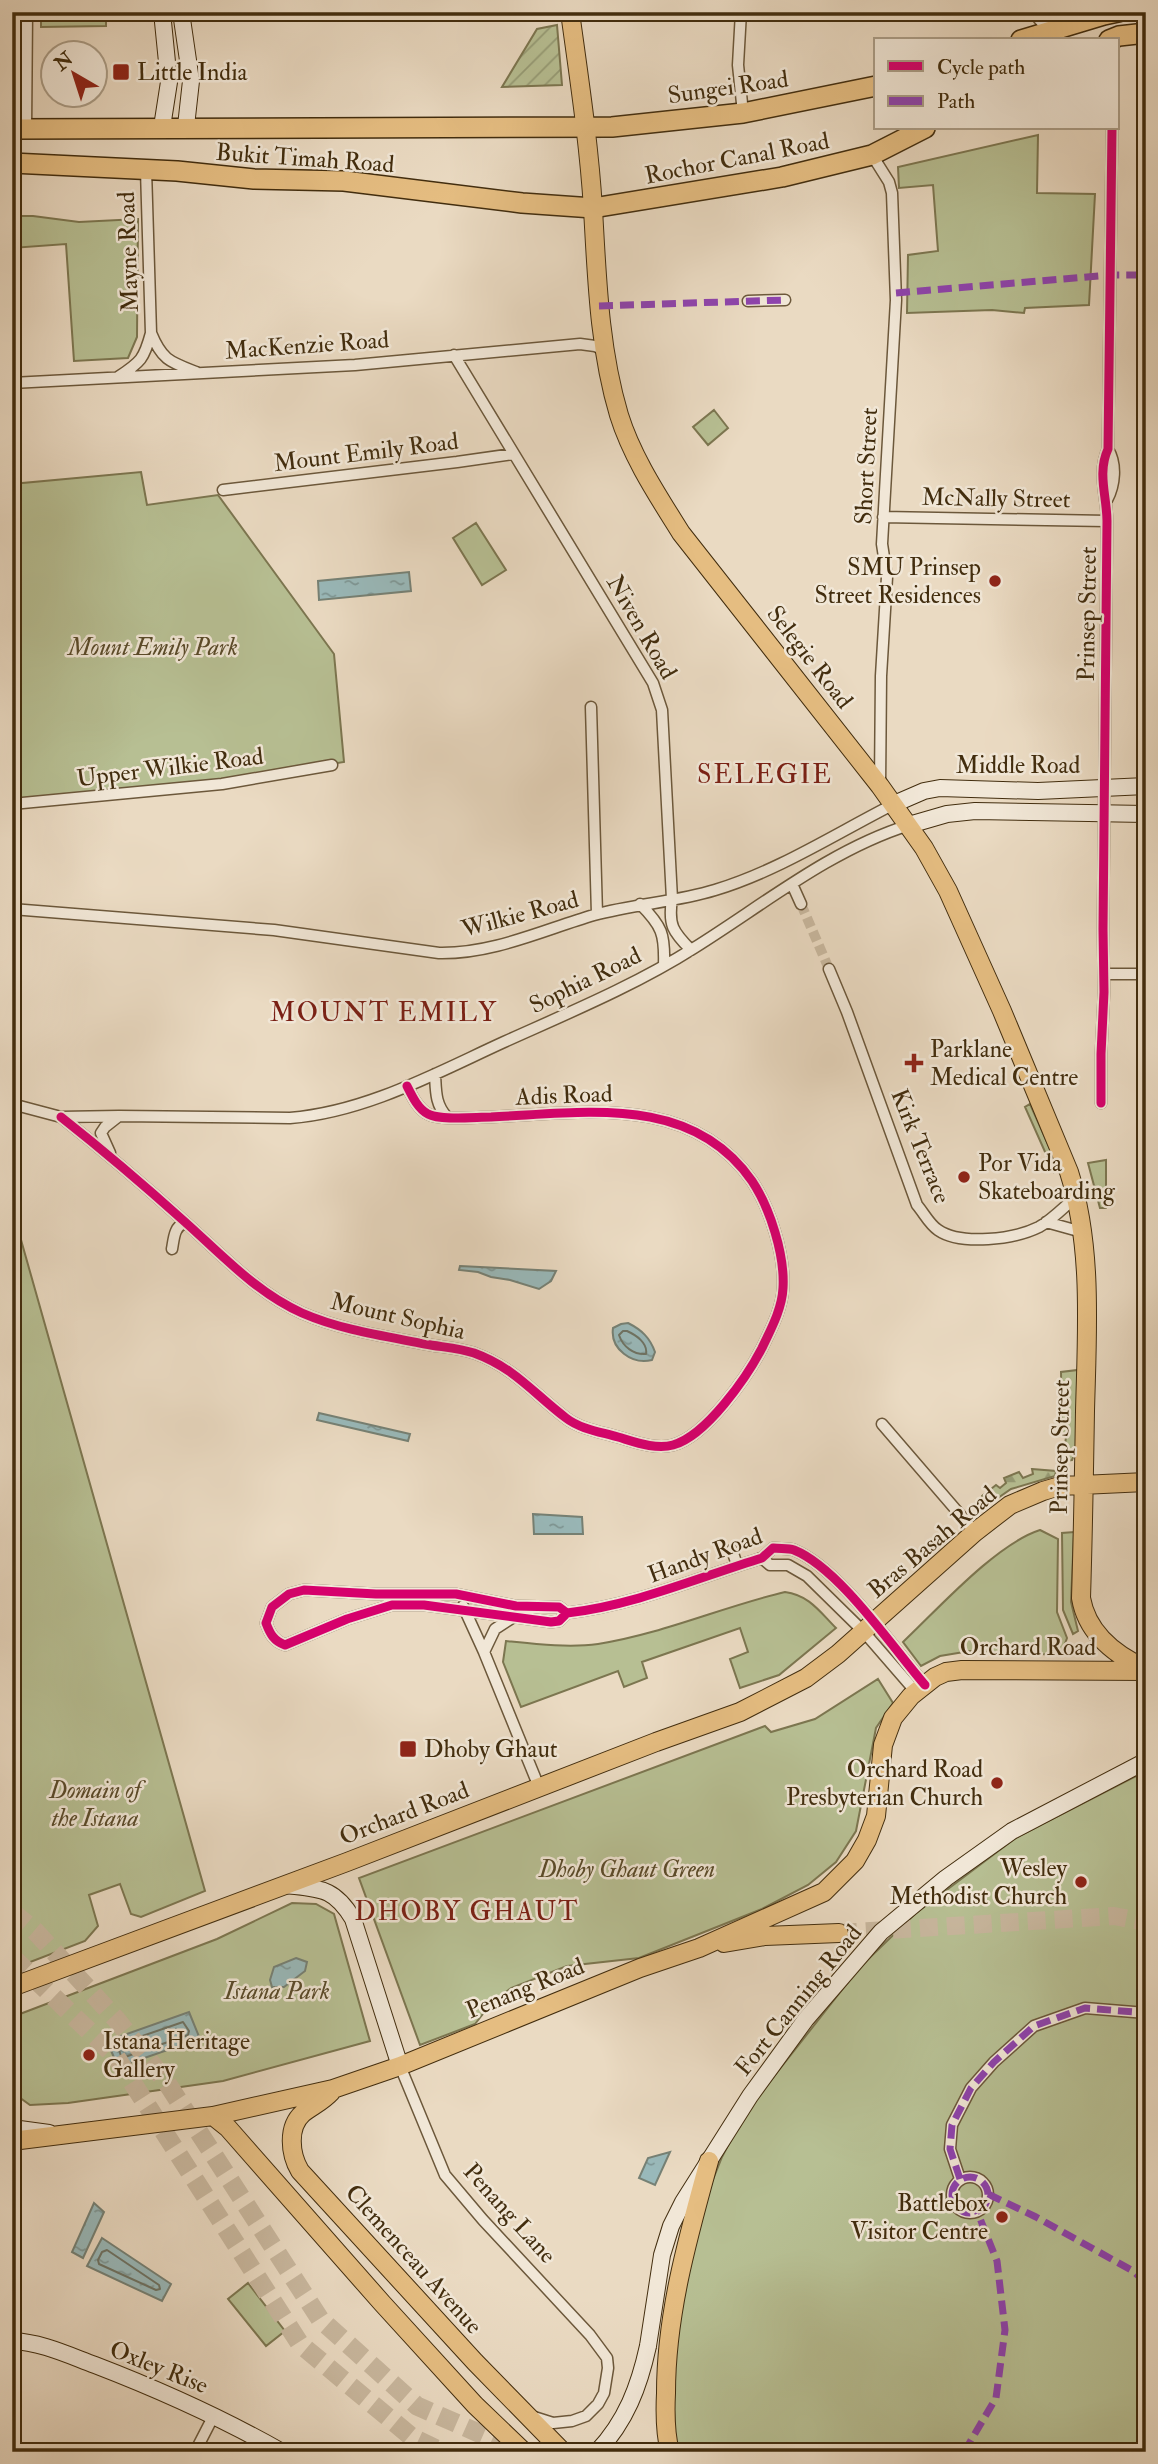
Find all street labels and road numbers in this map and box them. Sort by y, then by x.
street label: Sungei Road [666,64,791,111]
street label: Rochor Canal Road [642,125,832,192]
street label: Bukit Timah Road [215,137,395,180]
street label: Mayne Road [111,191,146,313]
street label: MacKenzie Road [224,324,390,367]
street label: Short Street [848,407,885,525]
street label: Mount Emily Road [272,426,460,479]
street label: McNally Street [921,482,1071,515]
street label: Prinsep Street [1071,546,1104,682]
street label: Niven Road [599,570,684,685]
street label: Selegie Road [760,599,860,715]
street label: Upper Wilkie Road [75,741,265,794]
street label: Middle Road [956,750,1080,781]
street label: Wilkie Road [457,884,582,945]
street label: Sophia Road [524,940,647,1021]
street label: Adis Road [514,1078,613,1113]
street label: Kirk Terrace [884,1084,958,1208]
street label: Mount Sophia [327,1286,469,1347]
street label: Prinsep Street [1044,1379,1077,1515]
street label: Bras Basah Road [861,1479,1003,1605]
street label: Handy Road [644,1520,767,1590]
street label: Orchard Road [960,1632,1096,1663]
street label: Orchard Road [335,1774,474,1852]
street label: Fort Canning Road [728,1918,869,2082]
street label: Penang Road [461,1951,589,2026]
street label: Penang Lane [456,2157,563,2270]
street label: Clemenceau Avenue [338,2178,489,2341]
street label: Oxley Rise [105,2334,213,2401]

